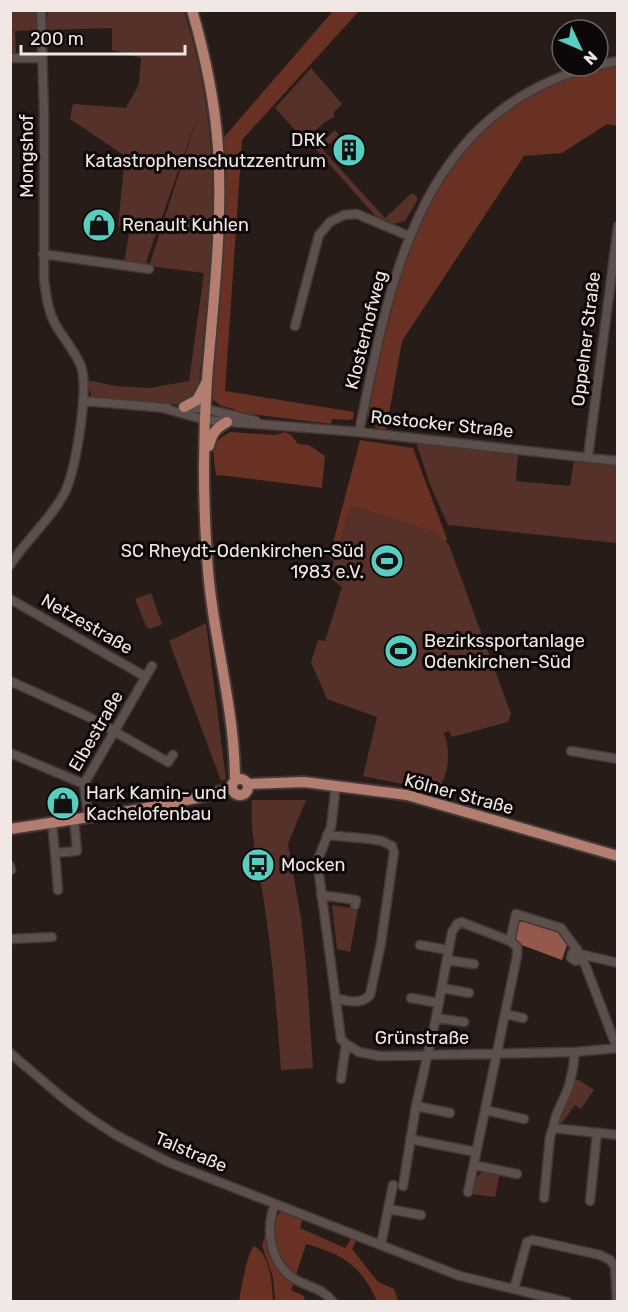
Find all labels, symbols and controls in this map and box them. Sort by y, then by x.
scale bar [21,18,184,56]
north arrow [550,18,610,78]
text: 200 m [30,28,84,50]
text: N [580,47,601,69]
street label: Mongshof [16,114,38,198]
place label: DRK Katastrophenschutzzentrum [85,129,326,172]
building icon: DRK Katastrophenschutzzentrum [331,132,367,168]
shop icon: Renault Kuhlen [81,207,117,243]
place label: Renault Kuhlen [122,214,249,236]
street label: Klosterhofweg [341,268,391,392]
street label: Oppelner Straße [567,270,605,408]
street label: Rostocker Straße [369,406,515,442]
place label: SC Rheydt-Odenkirchen-Süd 1983 e.V. [121,540,364,583]
sports icon: SC Rheydt-Odenkirchen-Süd 1983 e.V. [369,543,405,579]
street label: Netzestraße [37,589,137,659]
place label: Bezirkssportanlage Odenkirchen-Süd [424,630,585,673]
sports icon: Bezirkssportanlage Odenkirchen-Süd [383,633,419,669]
street label: Elbestraße [64,687,128,775]
street label: Kölner Straße [402,769,516,819]
place label: Hark Kamin- und Kachelofenbau [86,782,227,825]
shop icon: Hark Kamin- und Kachelofenbau [45,785,81,821]
bus stop icon: Mocken [240,847,276,883]
place label: Mocken [281,854,345,876]
street label: Grünstraße [375,1027,469,1049]
street label: Talstraße [151,1127,231,1177]

